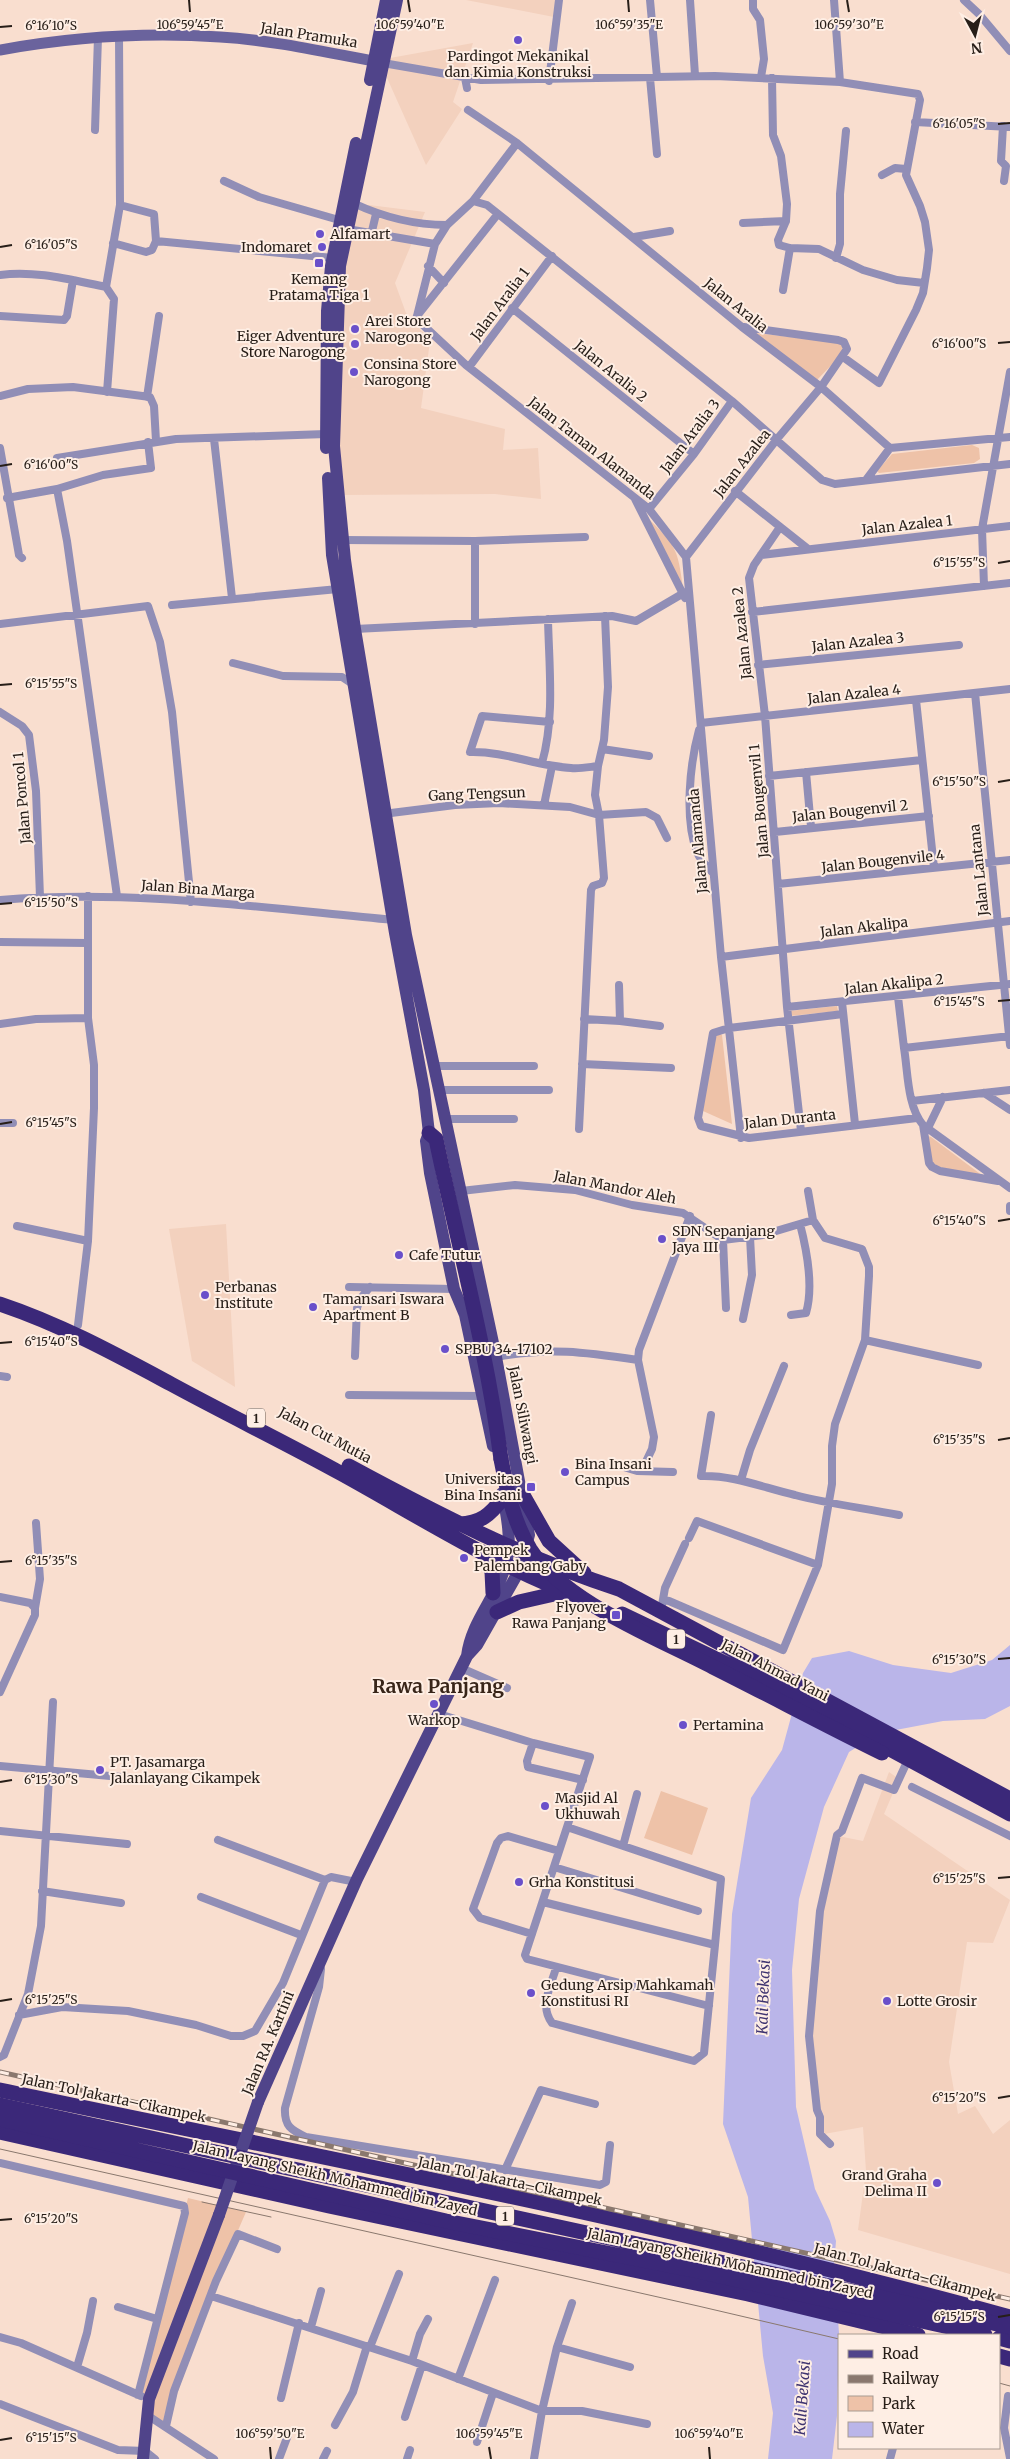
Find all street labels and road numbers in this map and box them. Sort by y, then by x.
street label: Jalan Pramuka [258,18,359,52]
street label: Jalan Aralia 1 [466,264,533,345]
street label: Jalan Aralia [700,273,772,336]
street label: Jalan Aralia 2 [570,336,651,406]
street label: Jalan Taman Alamanda [524,392,660,504]
street label: Jalan Aralia 3 [656,395,724,477]
street label: Jalan Azalea [709,425,774,501]
street label: Jalan Azalea 1 [860,511,953,539]
street label: Jalan Azalea 2 [728,586,756,681]
street label: Jalan Azalea 3 [810,628,905,656]
street label: Jalan Azalea 4 [806,680,902,708]
street label: Jalan Bougenvil 1 [745,743,773,860]
street label: Jalan Poncol 1 [9,751,35,846]
street label: Gang Tengsun [428,783,526,805]
street label: Jalan Alamanda [684,787,712,895]
street label: Jalan Bougenvil 2 [790,796,909,826]
street label: Jalan Lantana [965,823,993,918]
street label: Jalan Bougenvile 4 [819,846,946,877]
street label: Jalan Bina Marga [139,876,256,902]
street label: Jalan Akalipa [818,913,909,941]
street label: Jalan Akalipa 2 [842,970,945,998]
street label: Jalan Duranta [742,1105,837,1133]
street label: Jalan Mandor Aleh [551,1166,678,1208]
street label: Jalan Siliwangi [504,1363,541,1466]
street label: Jalan Cut Mutia [274,1402,375,1467]
road number: 1 [247,1409,265,1428]
road number: 1 [667,1630,685,1648]
street label: Jalan Ahmad Yani [717,1635,832,1705]
street label: Jalan RA. Kartini [238,1988,298,2099]
street label: Jalan Tol Jakarta–Cikampek [19,2069,208,2126]
street label: Jalan Layang Sheikh Mohammed bin Zayed [190,2136,480,2220]
street label: Jalan Tol Jakarta–Cikampek [415,2152,604,2209]
road number: 1 [496,2206,514,2226]
street label: Jalan Layang Sheikh Mohammed bin Zayed [585,2224,875,2302]
street label: Jalan Tol Jakarta–Cikampek [811,2239,998,2305]

